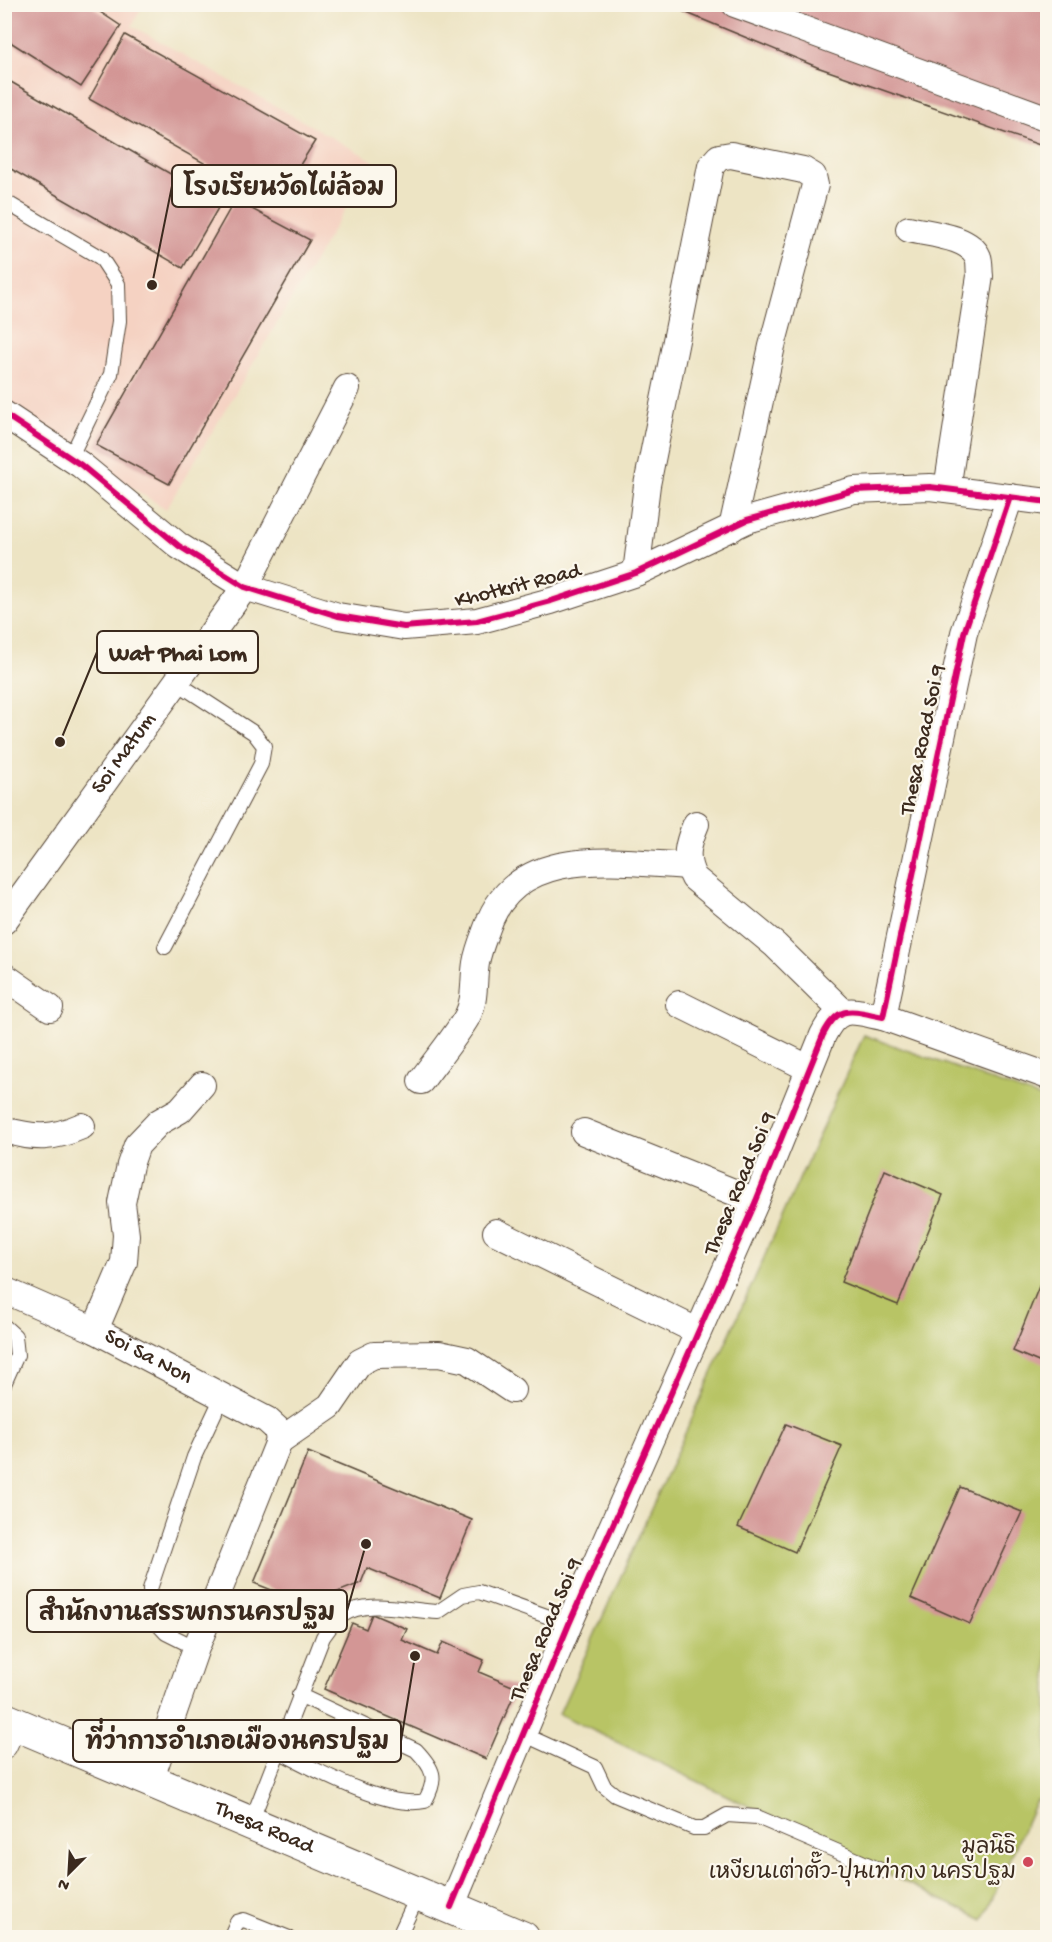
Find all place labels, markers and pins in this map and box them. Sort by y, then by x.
callout: โรงเรียนวัดไผ่ล้อม [172,165,396,207]
callout: Wat Phai Lom [97,631,258,673]
callout: สำนักงานสรรพกรนครปฐม [27,1590,347,1632]
callout: ที่ว่าการอำเภอเมืองนครปฐม [73,1720,401,1762]
place label: มูลนิธิ เหงียนเต่าตั๊ว-ปุนเท่ากง นครปฐม [709,1832,1016,1887]
marker: มูลนิธิ เหงียนเต่าตั๊ว-ปุนเท่ากง นครปฐม [1021,1855,1035,1869]

